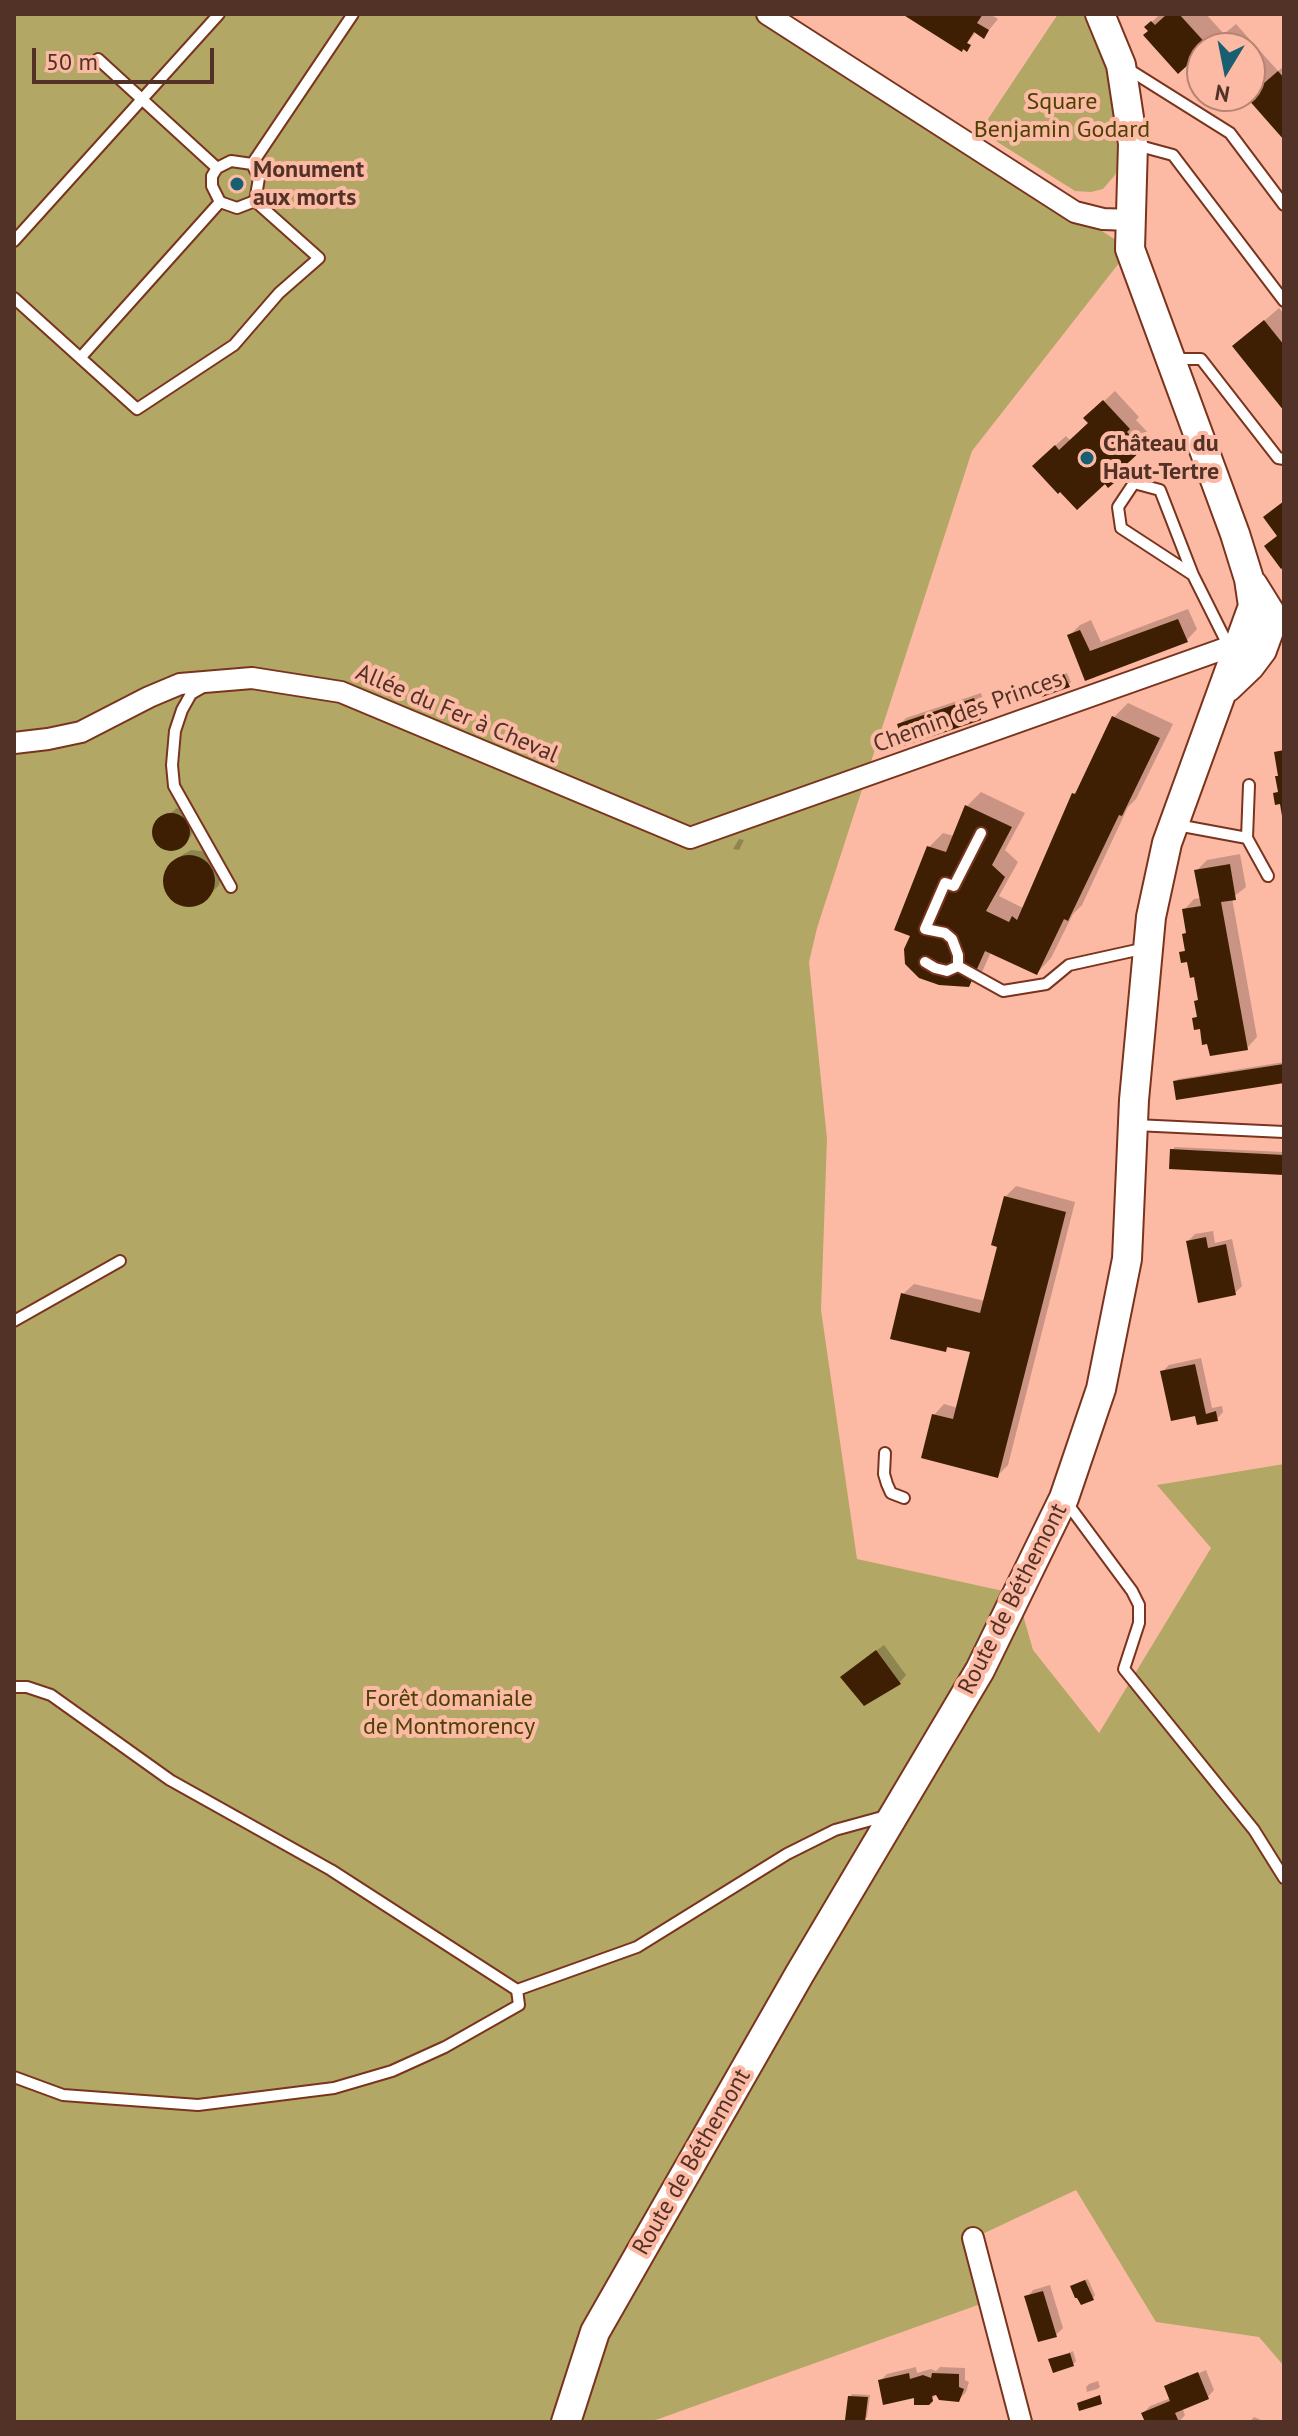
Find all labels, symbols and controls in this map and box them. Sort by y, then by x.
scale bar [36,32,218,82]
north arrow [1186,32,1266,112]
text: 50 m [46,46,98,77]
text: N [1213,79,1232,109]
park label: Square Benjamin Godard [974,88,1150,144]
place label: Monument aux morts [253,156,364,212]
marker: Monument aux morts [228,175,246,193]
place label: Château du Haut-Tertre [1103,430,1219,486]
marker: Château du Haut-Tertre [1078,449,1096,467]
street label: Allée du Fer à Cheval [351,658,563,770]
street label: Chemin des Princes [870,664,1066,760]
street label: Route de Béthemont [952,1499,1074,1699]
park label: Forêt domaniale de Montmorency [363,1685,535,1741]
street label: Route de Béthemont [627,2064,757,2260]

